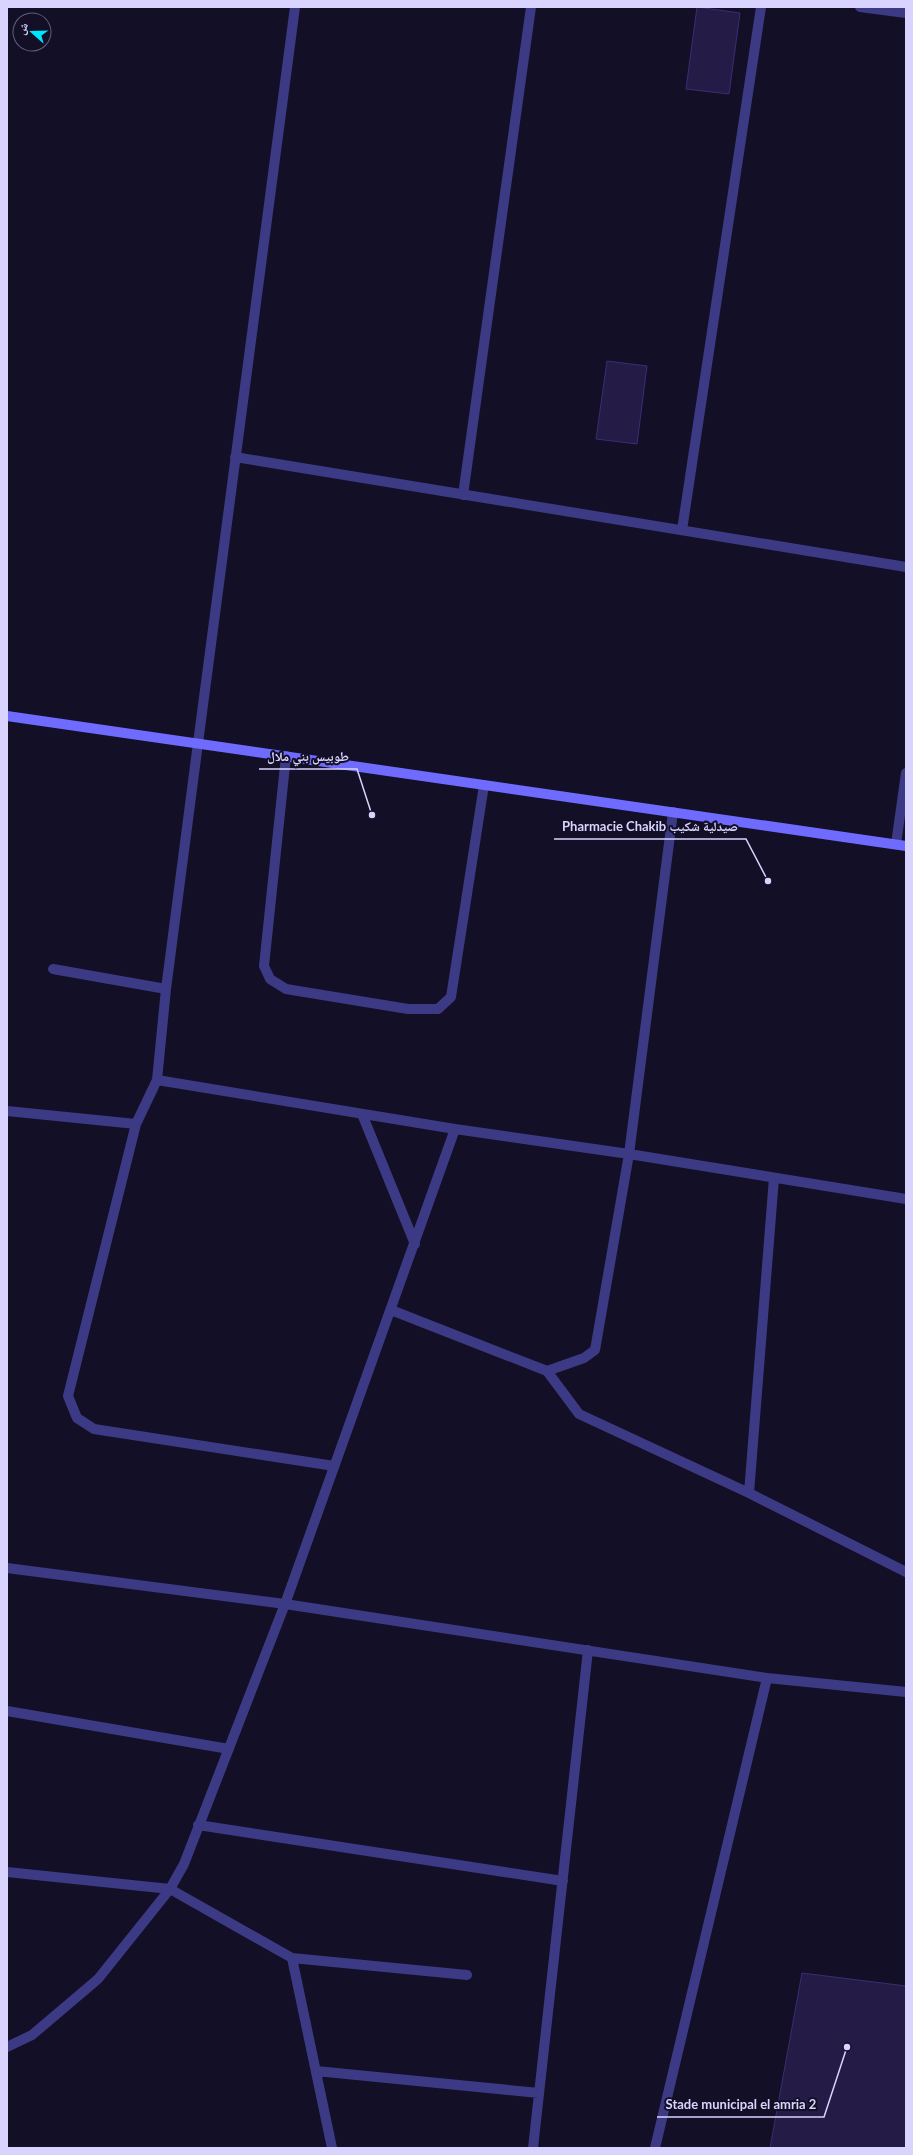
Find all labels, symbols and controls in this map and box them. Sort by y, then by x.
north arrow [12,12,52,52]
text: ش [14,20,32,37]
callout: طوبيس بني ملال [259,744,357,769]
text: طوبيس بني ملال [267,748,349,767]
callout: Pharmacie Chakib صيدلية شكيب [554,814,746,839]
text: Pharmacie Chakib صيدلية شكيب [562,818,738,834]
callout: Stade municipal el amria 2 [657,2092,824,2117]
text: Stade municipal el amria 2 [666,2096,816,2112]

